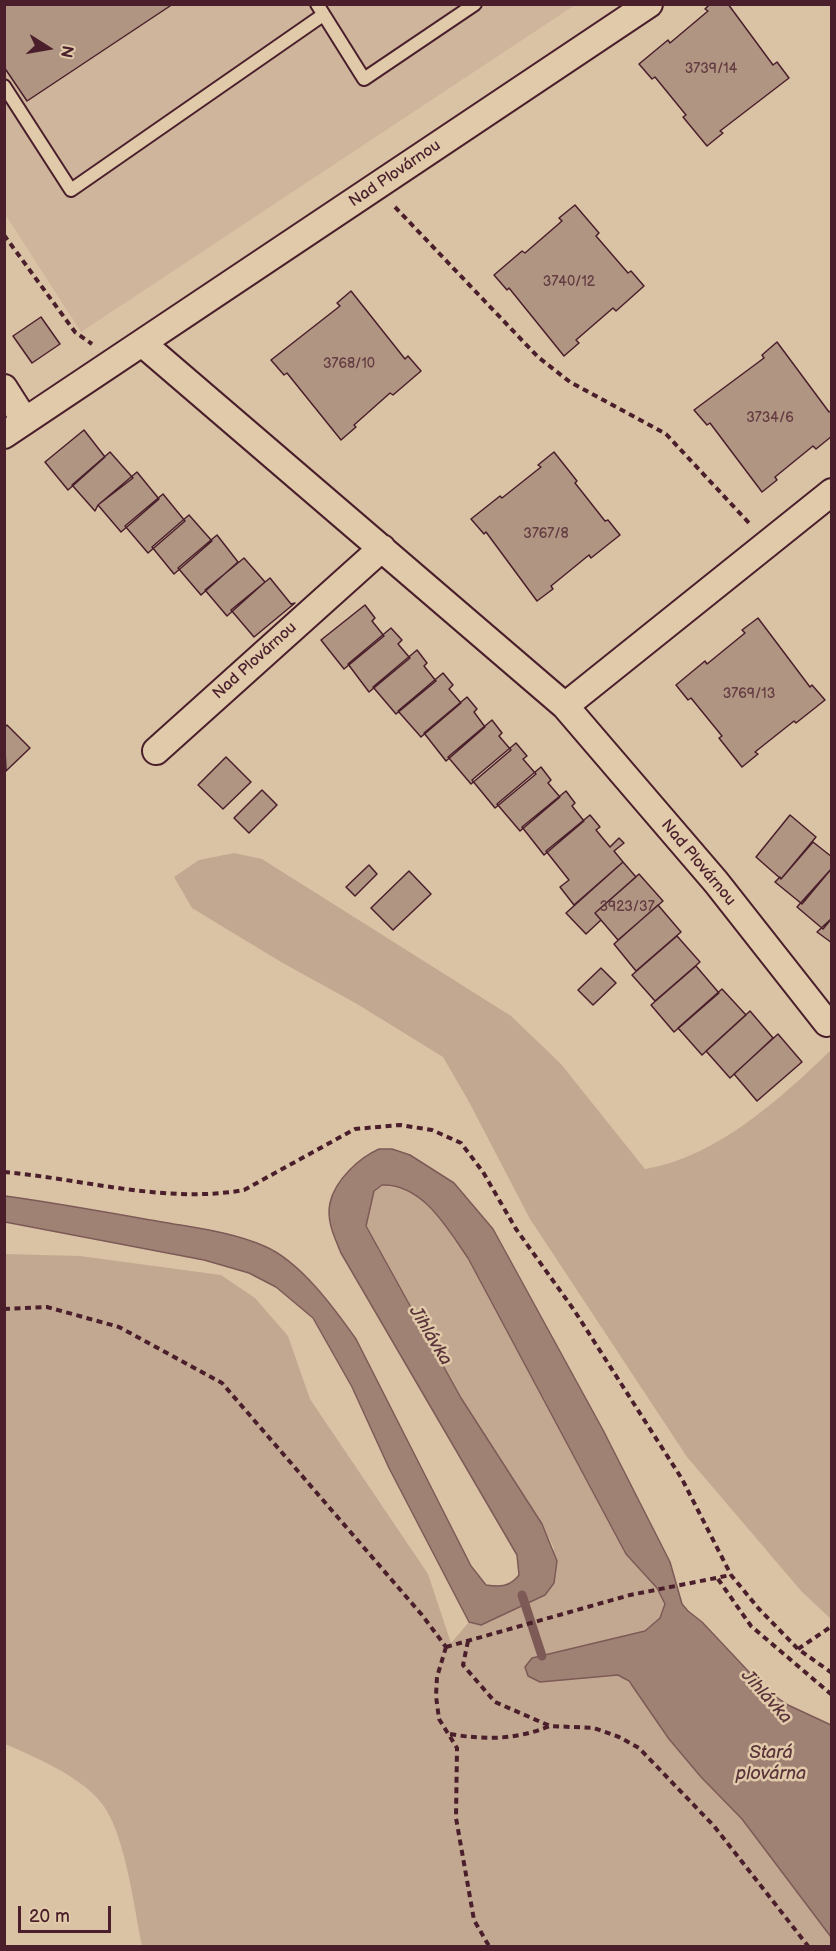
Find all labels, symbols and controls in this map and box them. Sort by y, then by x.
north arrow [18,18,78,78]
text: N [56,44,77,59]
house number: 3739/14 [685,61,737,77]
street label: Nad Plovárnou [346,136,444,212]
house number: 3740/12 [543,274,595,290]
house number: 3768/10 [323,356,375,372]
house number: 3734/6 [746,410,794,426]
house number: 3767/8 [523,526,569,542]
street label: Nad Plovárnou [209,618,301,704]
house number: 3769/13 [723,686,775,702]
street label: Nad Plovárnou [656,816,740,910]
house number: 3923/37 [599,899,655,915]
water label: Jihlávka [404,1302,456,1370]
water label: Jihlávka [736,1666,796,1728]
water label: Stará plovárna [736,1742,806,1784]
scale bar [21,1894,114,1932]
text: 20 m [29,1906,70,1927]

